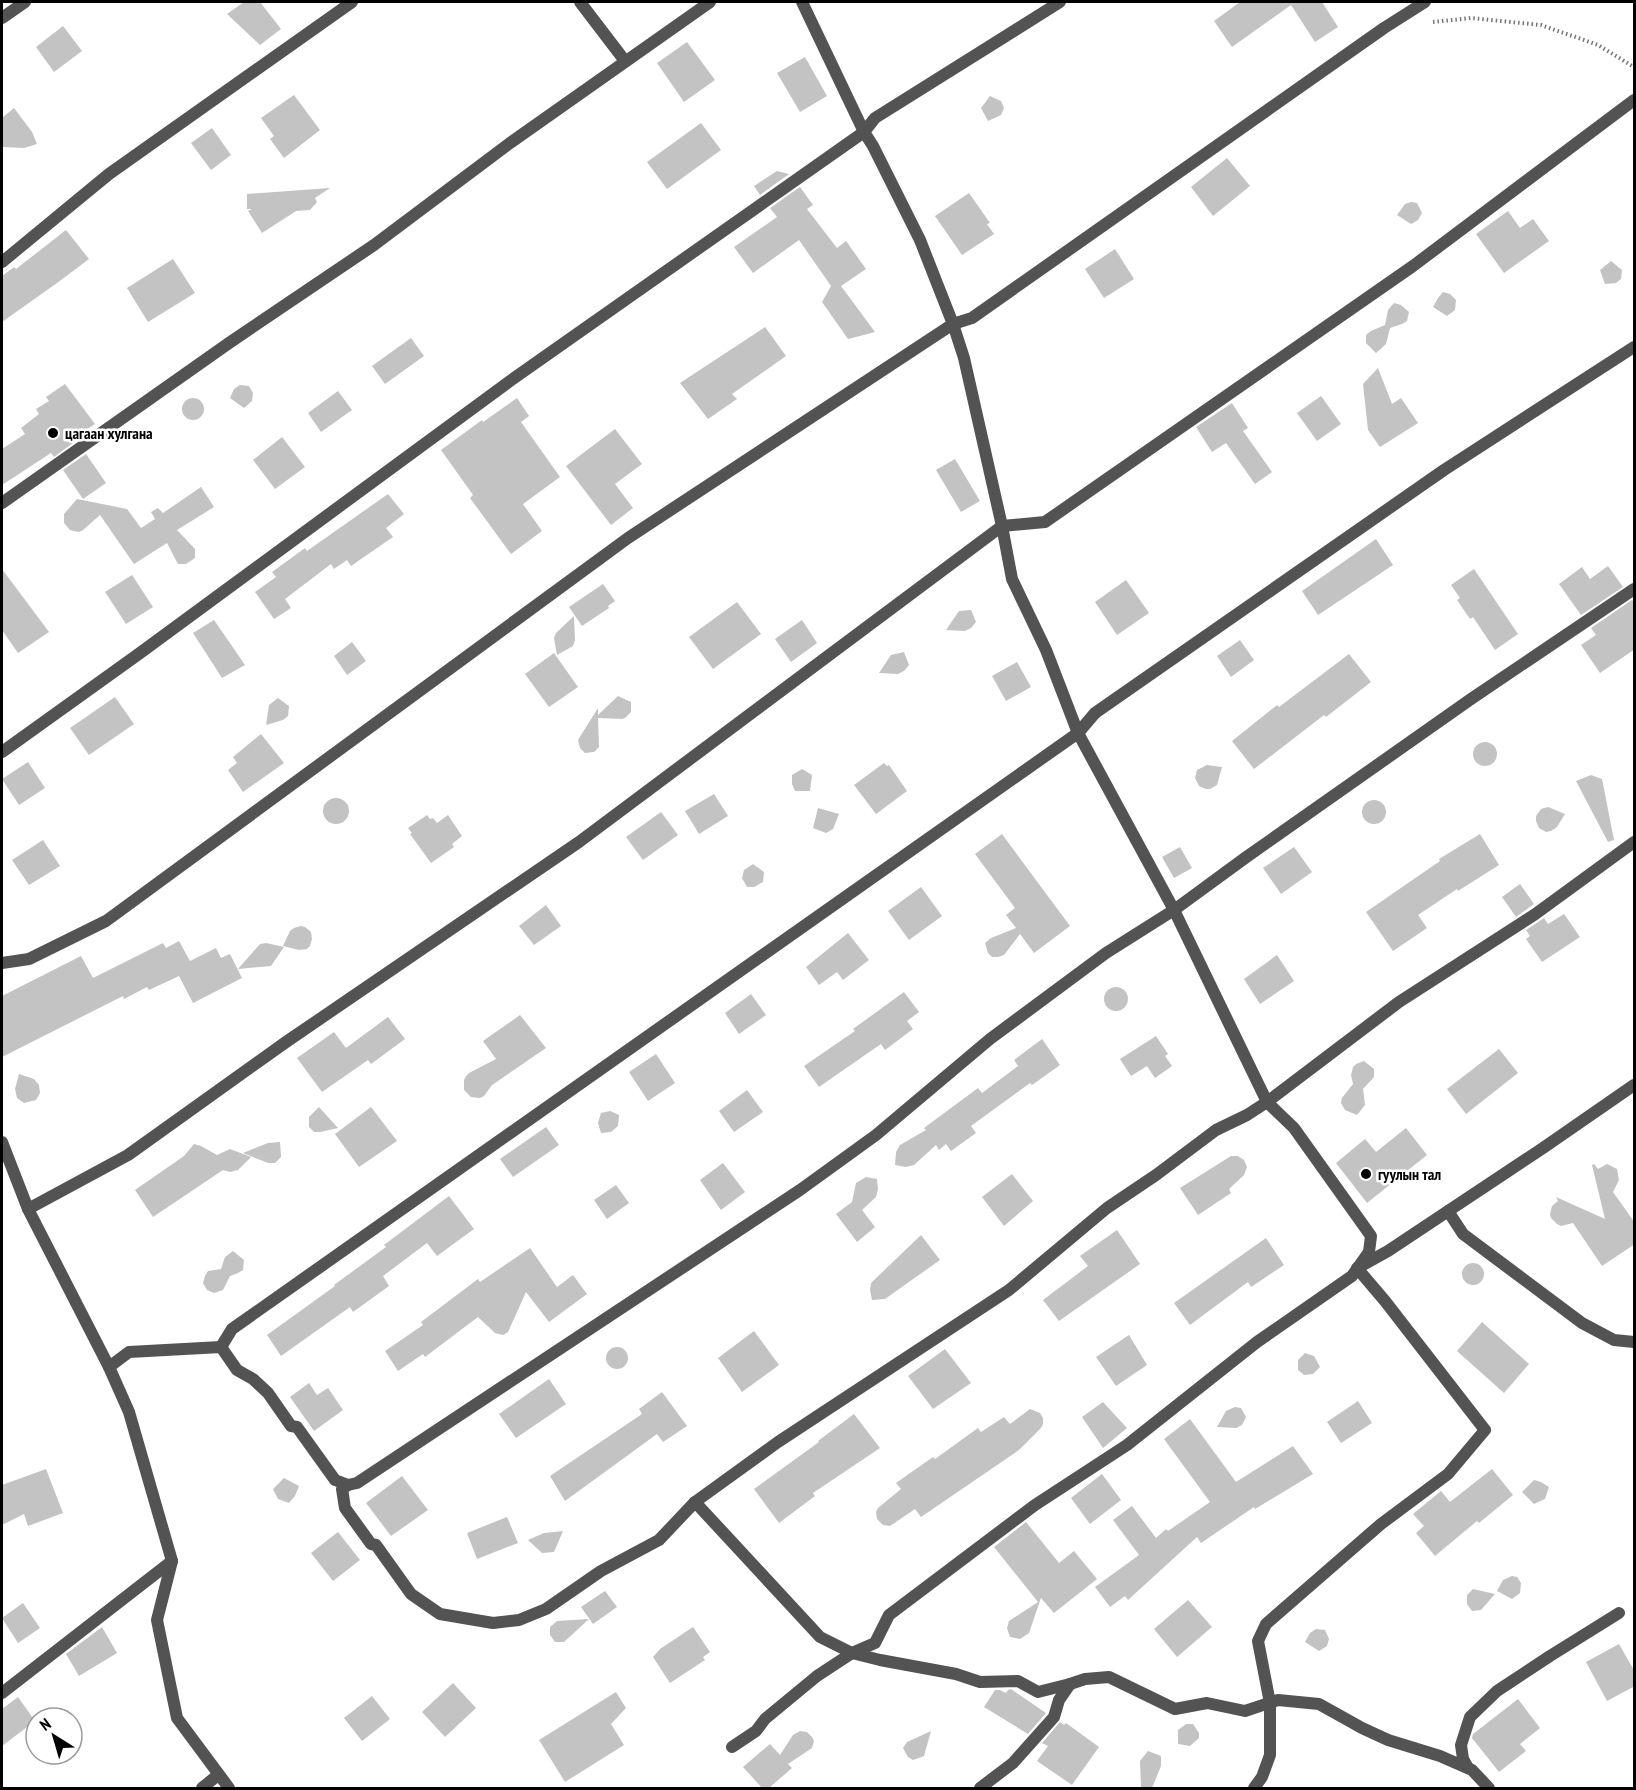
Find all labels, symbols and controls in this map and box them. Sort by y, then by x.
place label: цагаан хулгана [65,423,153,443]
marker: цагаан хулгана [46,426,60,440]
place label: гуулын тал [1378,1164,1441,1184]
marker: гуулын тал [1359,1167,1373,1181]
north arrow [24,1706,84,1766]
text: N [36,1713,54,1735]

